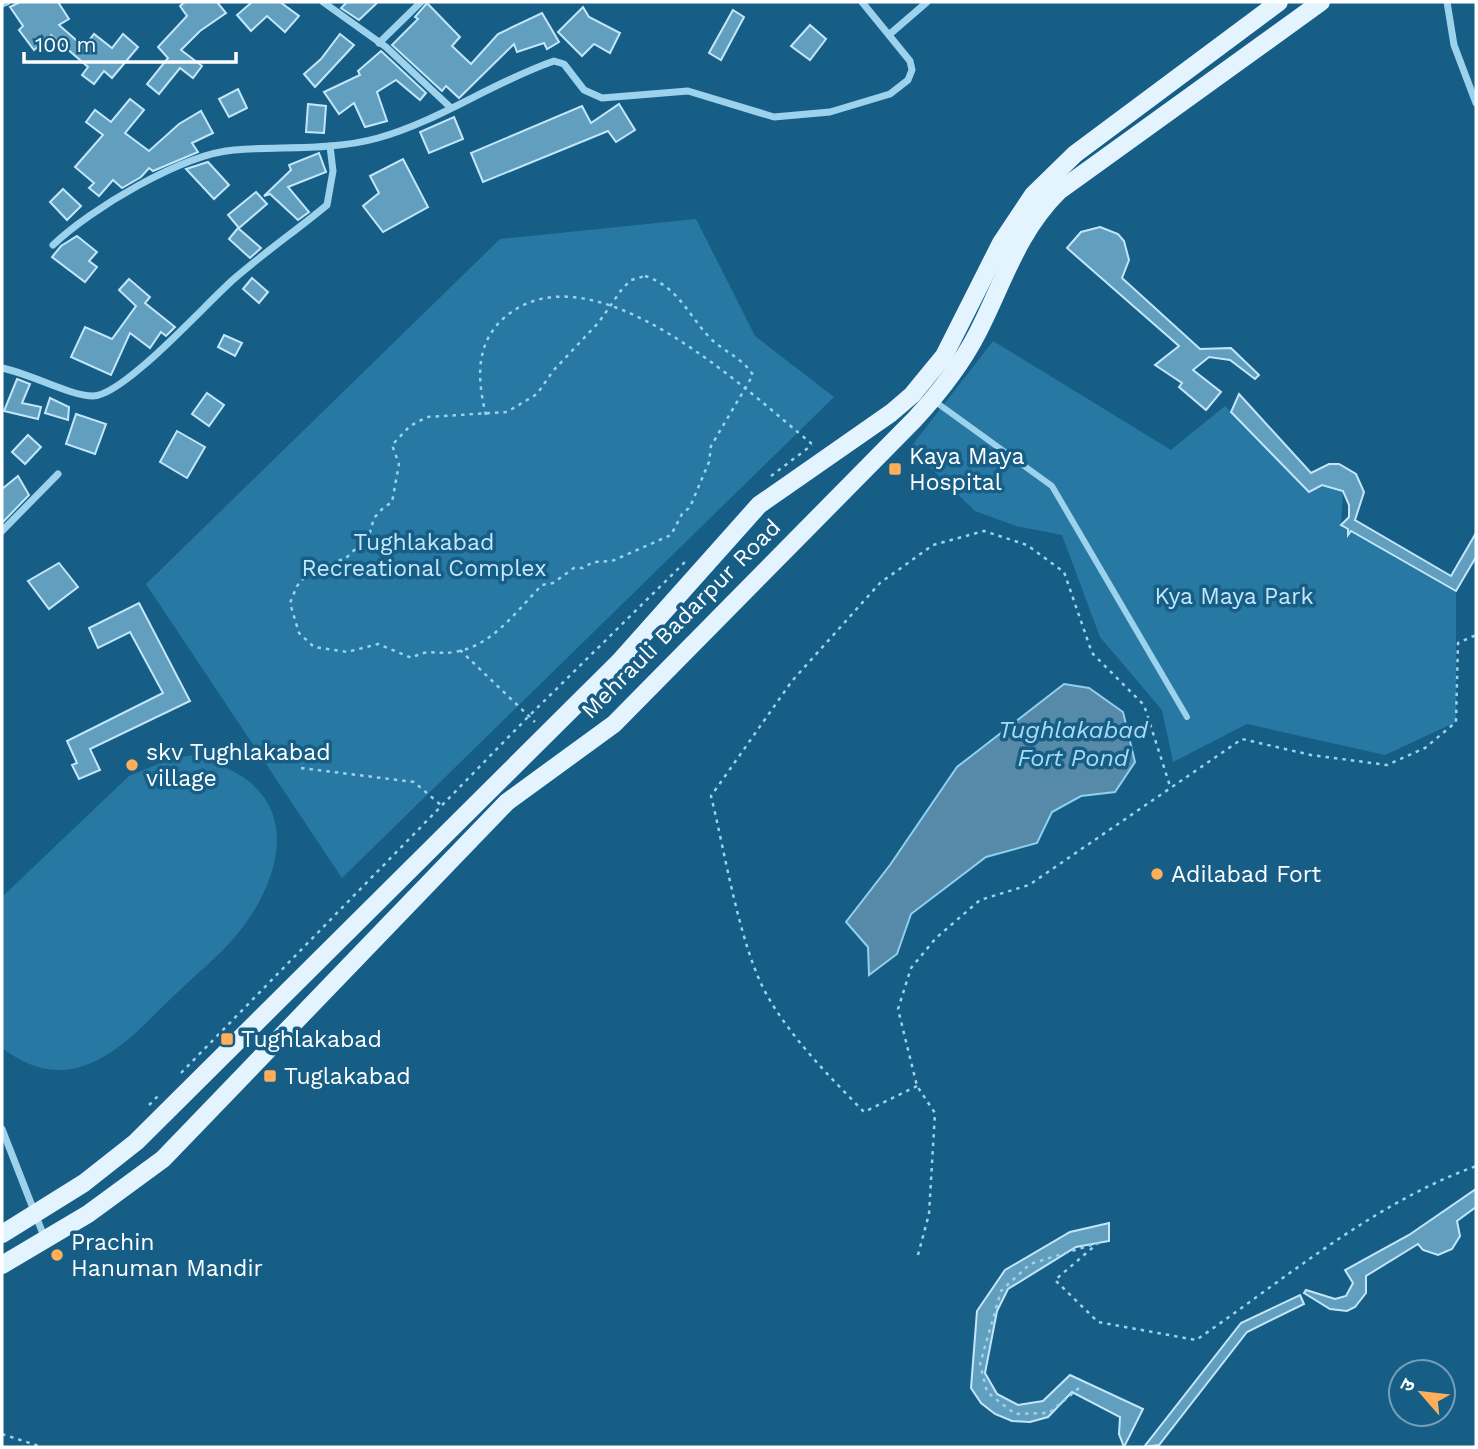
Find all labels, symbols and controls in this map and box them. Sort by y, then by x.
scale bar [24,21,236,65]
text: 100 m [35,32,97,57]
place label: Kaya Maya Hospital [909,443,1024,496]
marker: Kaya Maya Hospital [887,461,903,477]
street label: Mehrauli Badarpur Road [576,514,786,724]
park label: Tughlakabad Recreational Complex [302,529,546,582]
park label: Kya Maya Park [1154,583,1314,610]
water label: Tughlakabad Fort Pond [998,716,1149,772]
place label: skv Tughlakabad village [146,739,331,792]
marker: skv Tughlakabad village [124,757,140,773]
place label: Adilabad Fort [1171,861,1322,888]
marker: Adilabad Fort [1149,866,1165,882]
place label: Tughlakabad [241,1026,382,1053]
marker: Tughlakabad [219,1031,235,1047]
place label: Tuglakabad [284,1063,411,1090]
marker: Tuglakabad [262,1068,278,1084]
place label: Prachin Hanuman Mandir [71,1229,263,1282]
marker: Prachin Hanuman Mandir [49,1247,65,1263]
north arrow [1387,1358,1457,1428]
text: उ [1395,1374,1421,1396]

